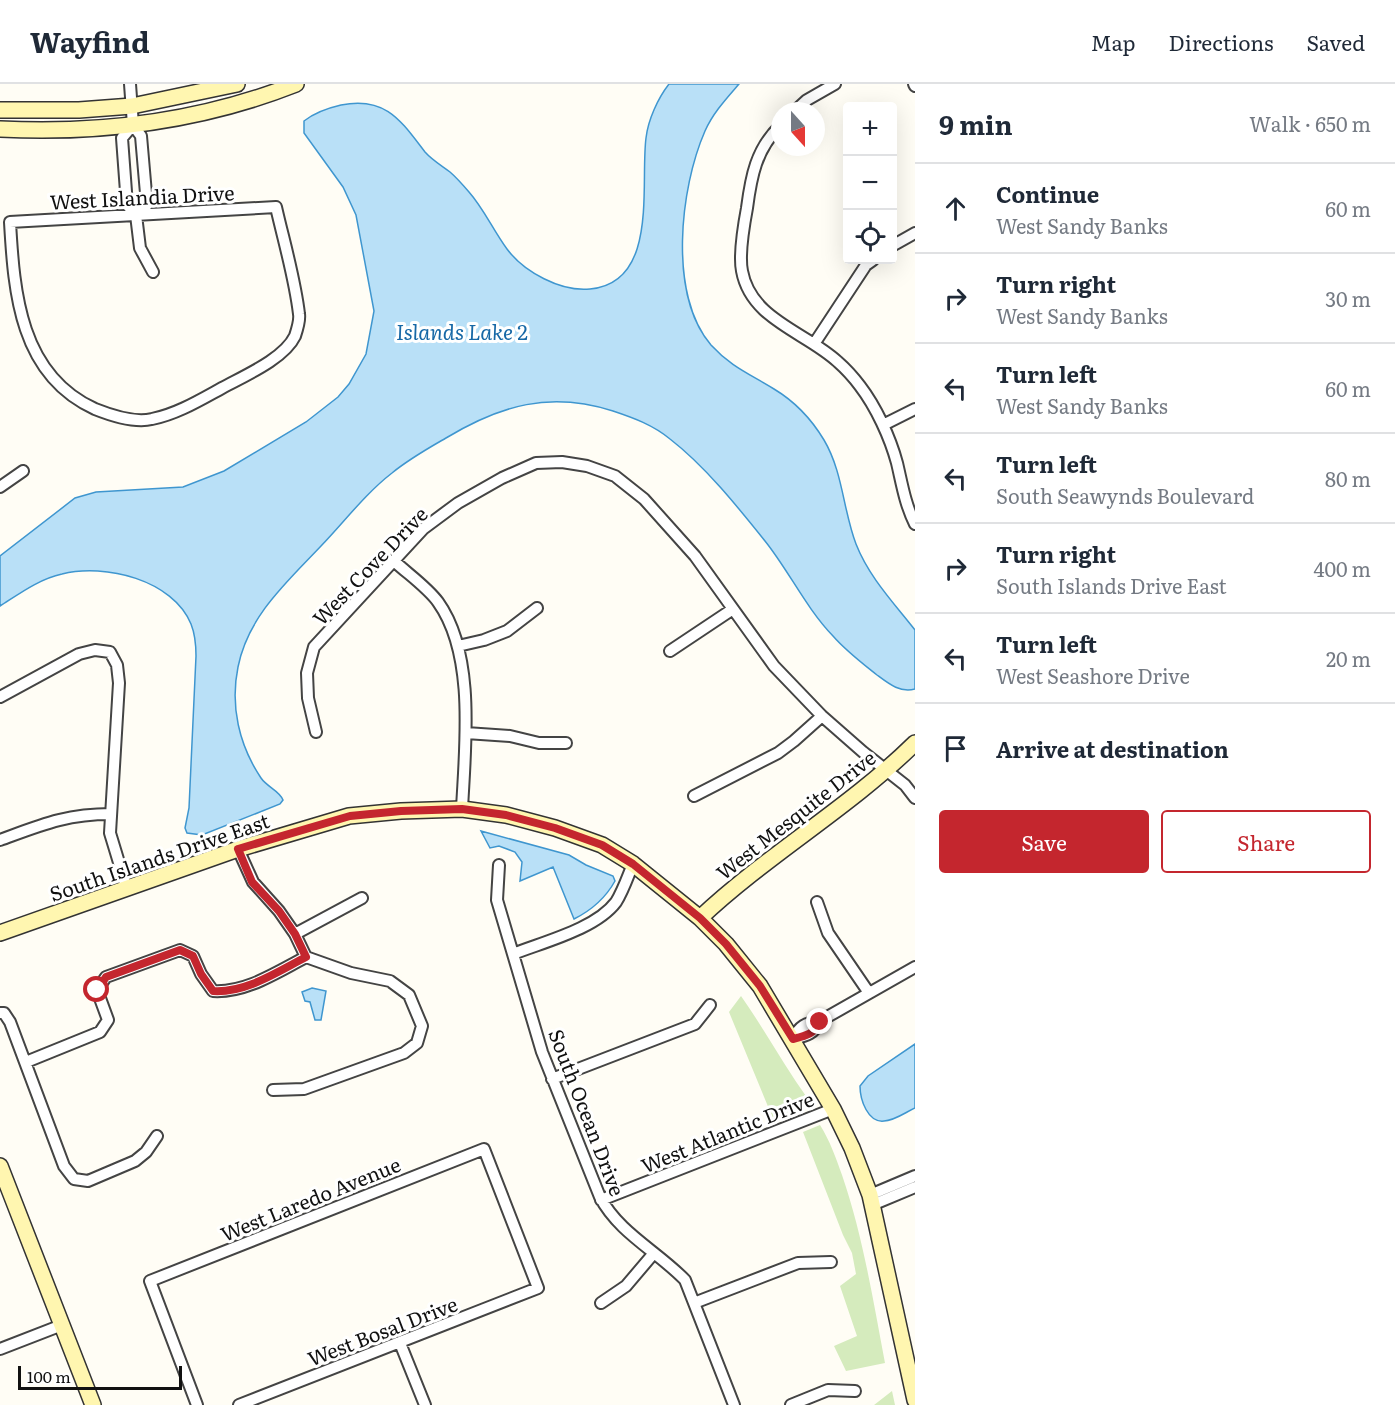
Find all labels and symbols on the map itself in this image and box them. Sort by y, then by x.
north arrow [771,102,825,156]
street label: West Islandia Drive [49,176,235,216]
water label: Islands Lake 2 [396,315,528,346]
street label: West Cove Drive [304,499,434,631]
street label: West Mesquite Drive [709,742,881,886]
street label: South Islands Drive East [45,804,273,908]
route start [83,976,109,1002]
route end [806,1008,832,1034]
street label: South Ocean Drive [542,1024,634,1200]
street label: West Atlantic Drive [636,1083,818,1179]
street label: West Laredo Avenue [215,1148,405,1248]
street label: West Bosal Drive [303,1288,461,1372]
scale bar [18,1363,182,1390]

